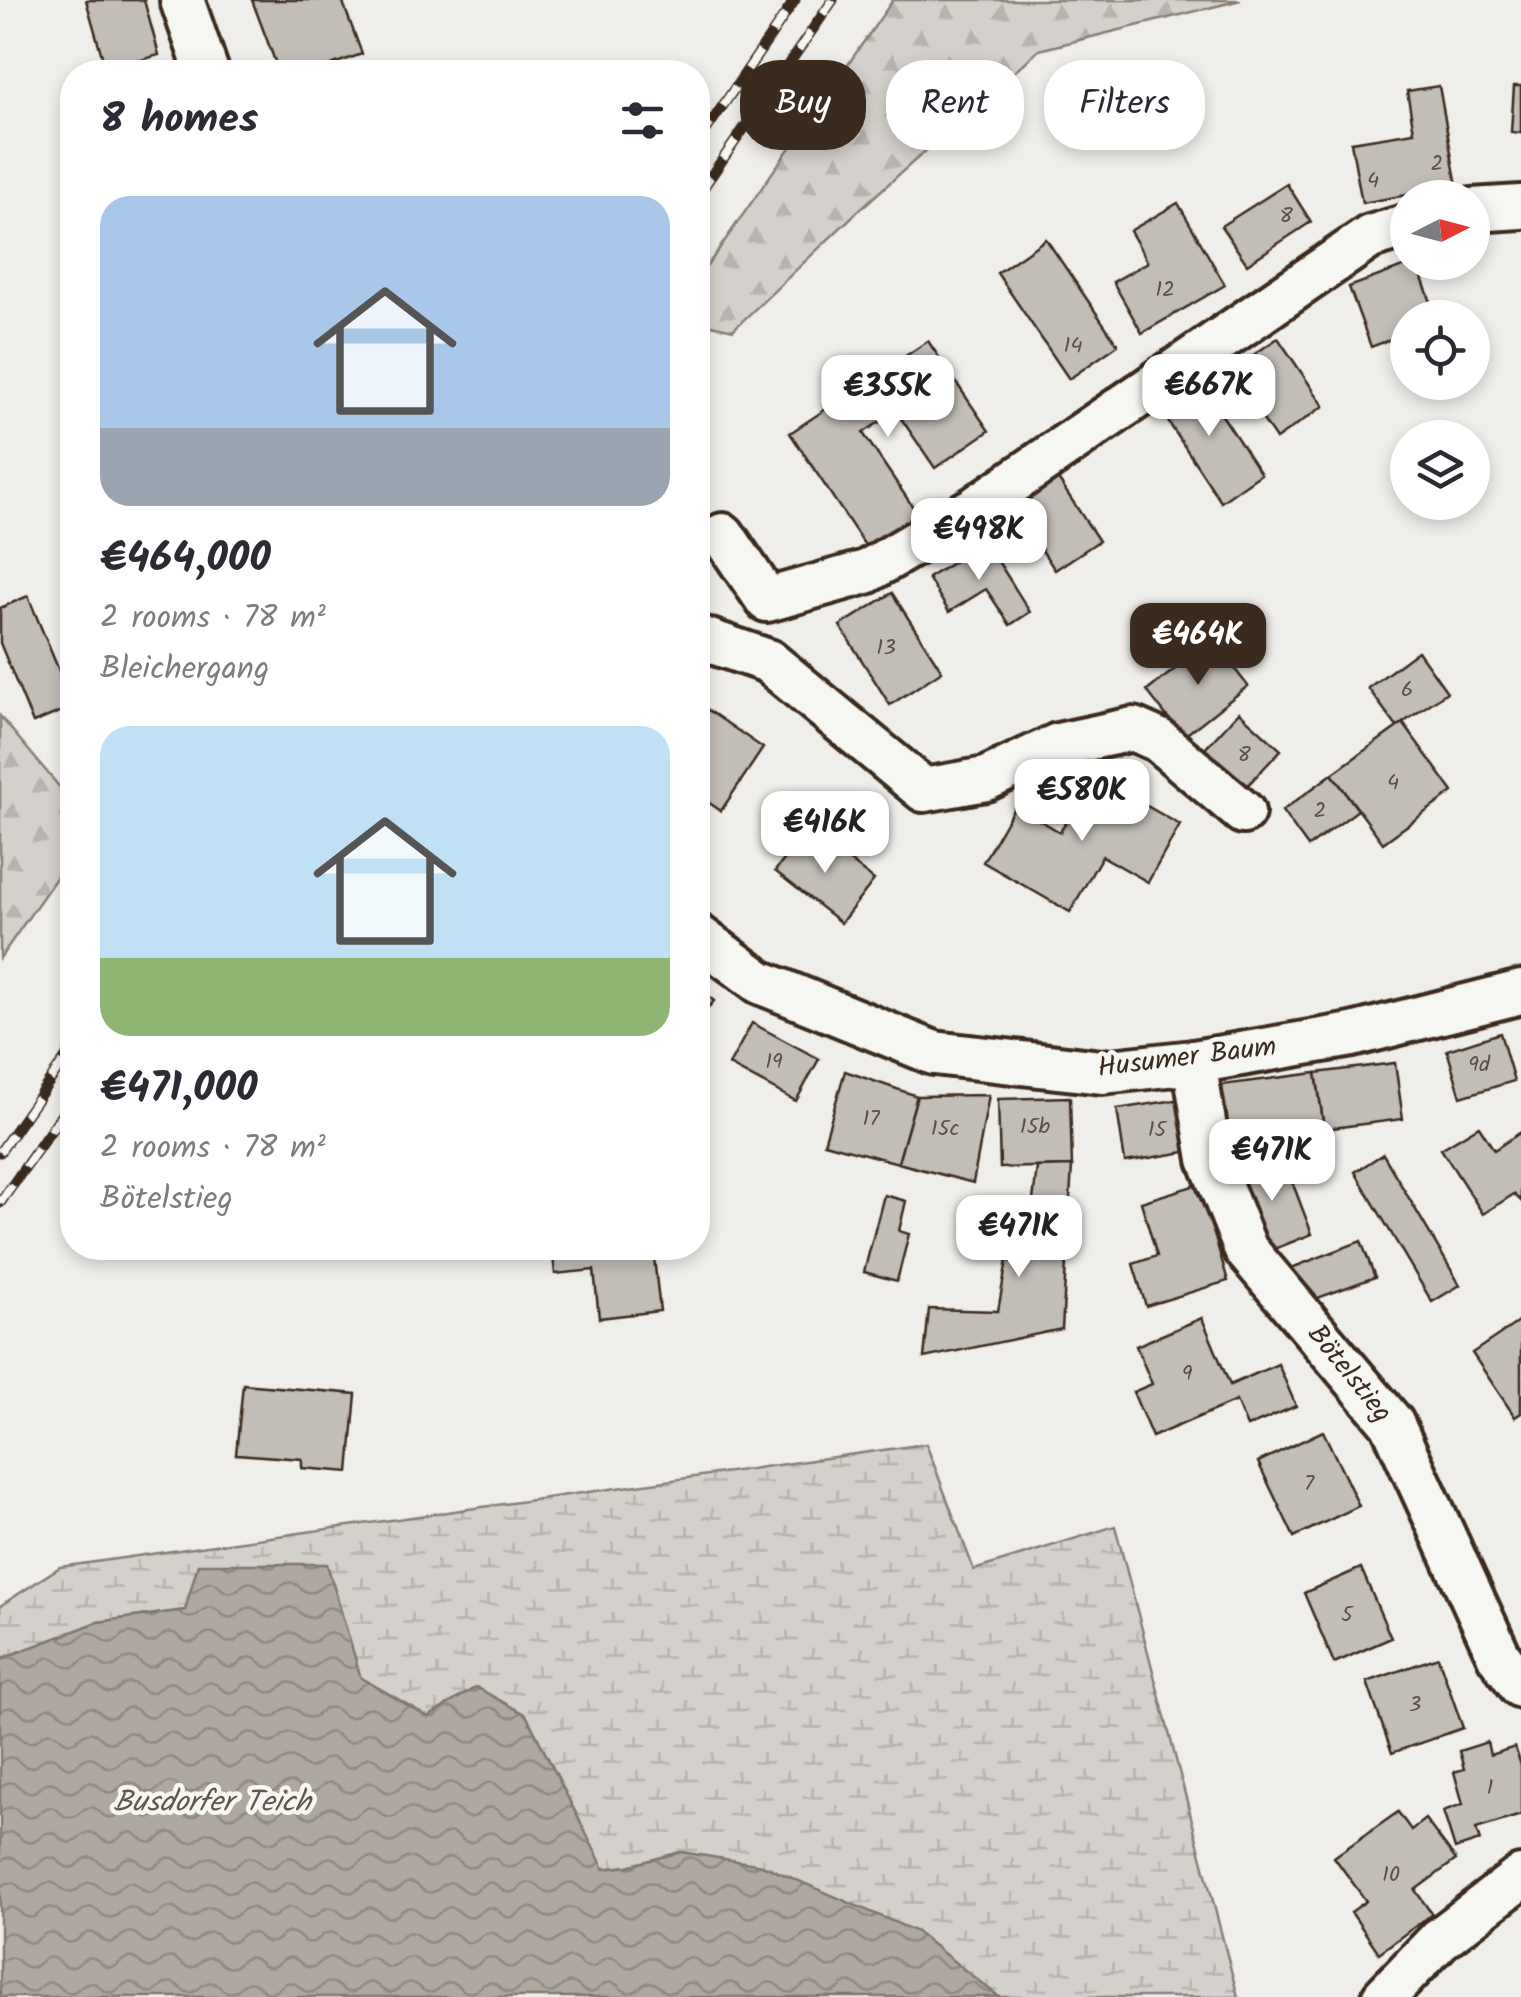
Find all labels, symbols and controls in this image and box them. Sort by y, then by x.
chip: Buy [740,60,866,150]
chip: Rent [886,60,1024,150]
chip: Filters [1044,60,1205,150]
text: 8 homes [100,87,258,154]
icon: filters [615,93,670,148]
house number: 2 [1431,147,1443,182]
house number: 4 [1367,164,1379,199]
north arrow [1390,180,1490,280]
map controls [1390,180,1490,520]
house number: 8 [1279,199,1293,234]
icon: home [295,261,475,441]
house number: 12 [1155,273,1175,308]
button: locate [1390,300,1490,400]
house number: 14 [1063,329,1083,364]
pin: €667K [1139,354,1279,439]
pin: €355K [818,355,958,440]
text: €667K [1164,361,1254,412]
text: €355K [843,362,933,413]
button: layers [1390,420,1490,520]
pin: €498K [909,498,1049,583]
text: €498K [933,505,1025,556]
text: €464,000 [100,526,271,593]
text: 2 rooms · 78 m² [100,593,326,644]
pin: €464K [1128,603,1268,688]
text: €464K [1152,610,1244,661]
house number: 13 [876,631,896,666]
text: Bleichergang [100,644,269,695]
house number: 6 [1401,673,1413,708]
house number: 8 [1237,738,1251,773]
pin: €580K [1012,759,1152,844]
text: €580K [1036,766,1128,817]
house number: 4 [1387,766,1399,801]
icon: home [295,791,475,971]
pin: €416K [755,791,895,876]
house number: 2 [1314,794,1326,829]
text: €416K [783,798,867,849]
street label: Husumer Baum [1095,1025,1279,1091]
house number: 19 [765,1045,783,1080]
house number: 9d [1468,1048,1491,1083]
text: €471,000 [100,1056,258,1123]
house number: 17 [862,1102,880,1137]
house number: 15b [1020,1110,1051,1145]
house number: 15c [931,1112,959,1147]
house number: 15 [1148,1113,1168,1148]
pin: €471K [1202,1119,1342,1204]
text: 2 rooms · 78 m² [100,1123,326,1174]
text: €471K [1231,1126,1313,1177]
text: Bötelstieg [100,1174,233,1225]
pin: €471K [949,1195,1089,1280]
text: €471K [978,1202,1060,1253]
street label: Bötelstieg [1295,1315,1403,1433]
house number: 9 [1182,1357,1193,1392]
house number: 7 [1304,1467,1315,1502]
house number: 5 [1341,1598,1354,1633]
house number: 3 [1409,1688,1421,1723]
house number: 1 [1487,1771,1493,1806]
water label: Busdorfer Teich [113,1779,314,1827]
house number: 10 [1382,1858,1400,1893]

